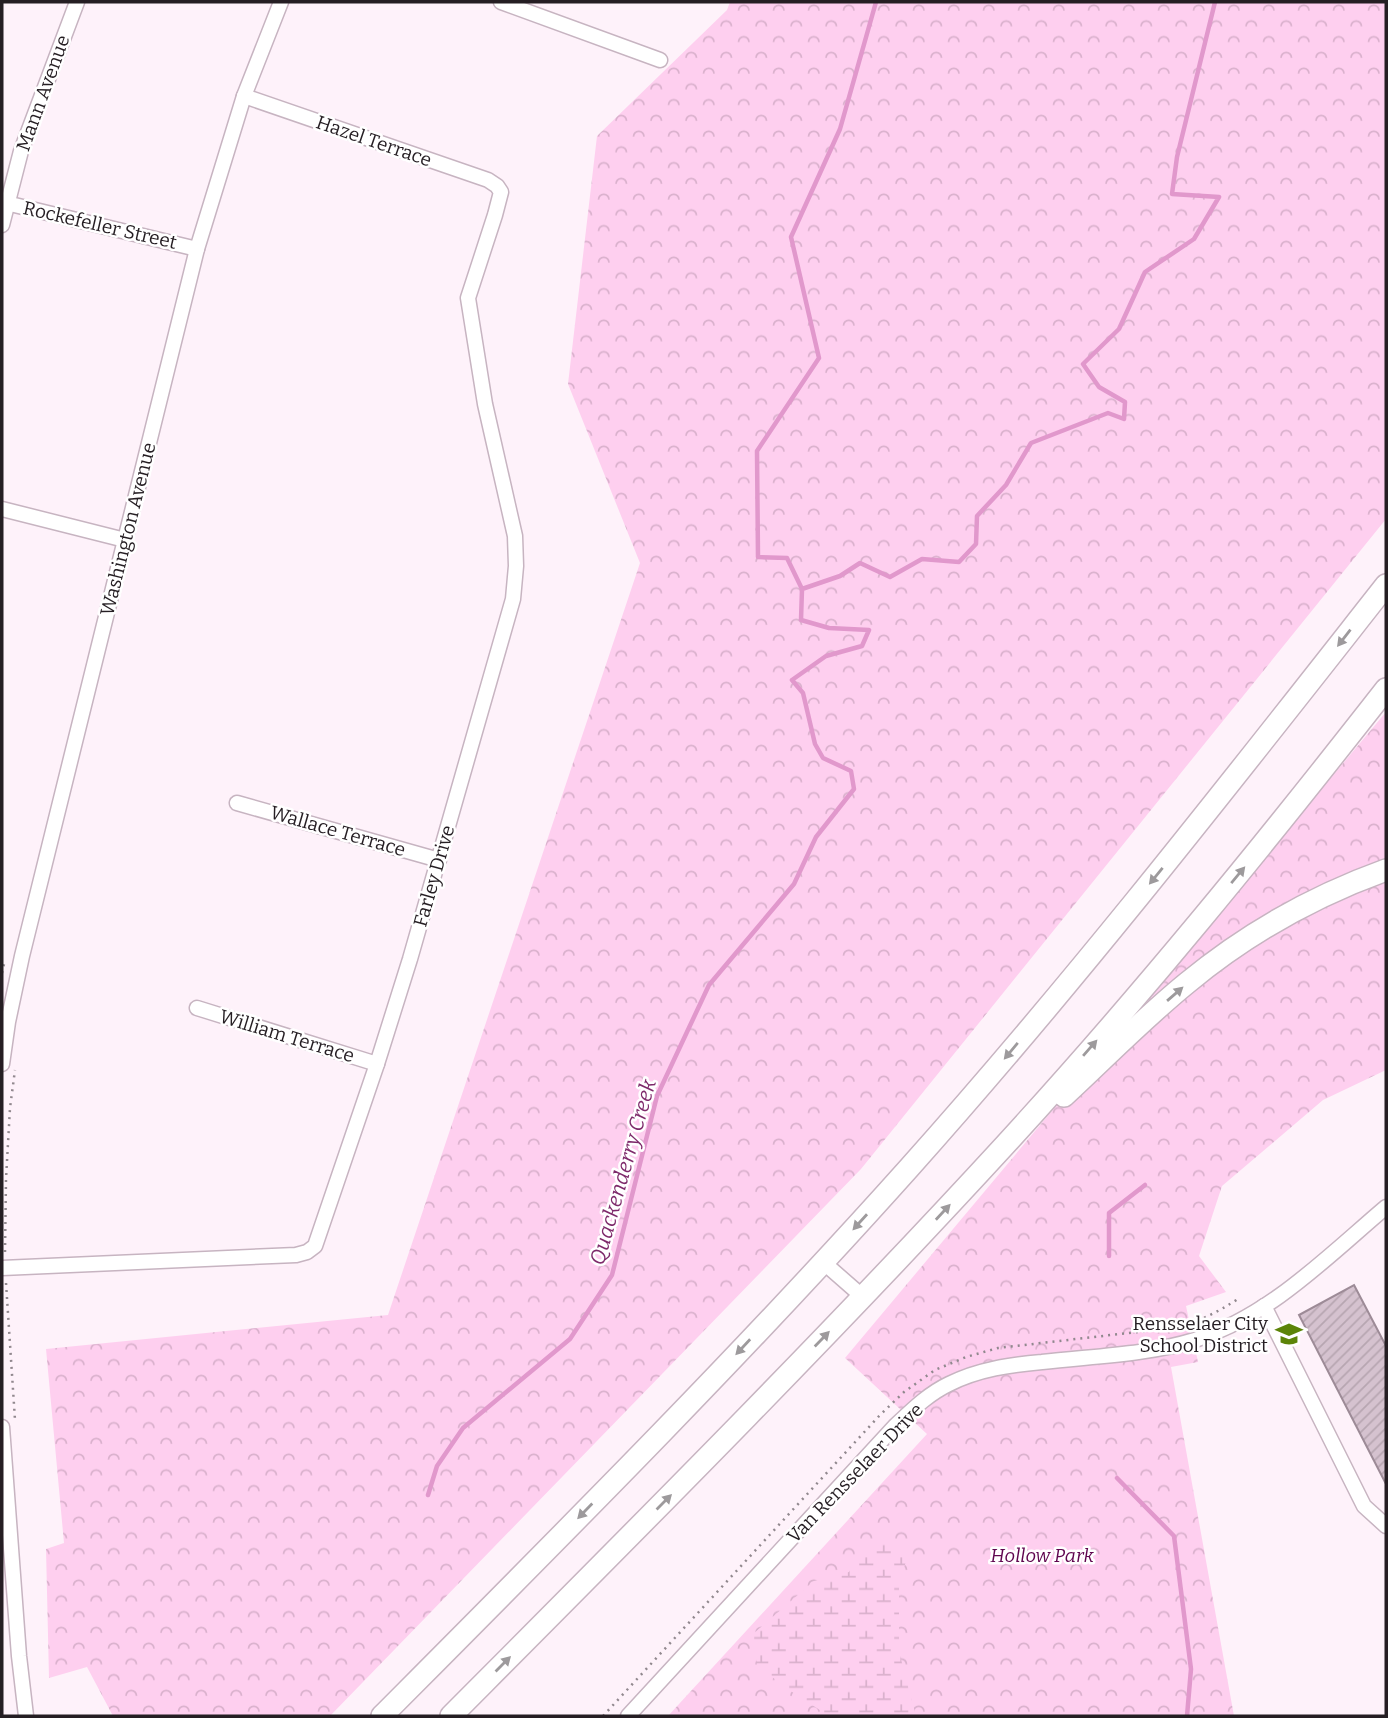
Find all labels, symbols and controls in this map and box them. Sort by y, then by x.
street label: Mann Avenue [11,32,75,154]
street label: Hazel Terrace [313,110,435,172]
street label: Rockefeller Street [21,196,179,254]
street label: Washington Avenue [95,440,161,618]
one-way arrow [1337,630,1352,647]
street label: Wallace Terrace [268,801,408,861]
street label: Farley Drive [409,823,459,929]
one-way arrow [1148,866,1163,884]
one-way arrow [1230,866,1245,883]
one-way arrow [1166,987,1183,1002]
street label: William Terrace [217,1005,357,1067]
one-way arrow [1082,1039,1098,1057]
one-way arrow [1003,1042,1019,1060]
water label: Quackenderry Creek [584,1076,662,1268]
one-way arrow [935,1203,952,1220]
one-way arrow [853,1213,869,1230]
place label: Rensselaer City School District [1133,1312,1269,1357]
school or university icon: Rensselaer City School District [1274,1319,1304,1349]
one-way arrow [814,1331,830,1348]
one-way arrow [735,1339,752,1356]
street label: Van Rensselaer Drive [782,1398,928,1548]
one-way arrow [655,1494,672,1511]
one-way arrow [578,1502,594,1519]
park label: Hollow Park [990,1544,1094,1567]
one-way arrow [495,1655,512,1672]

